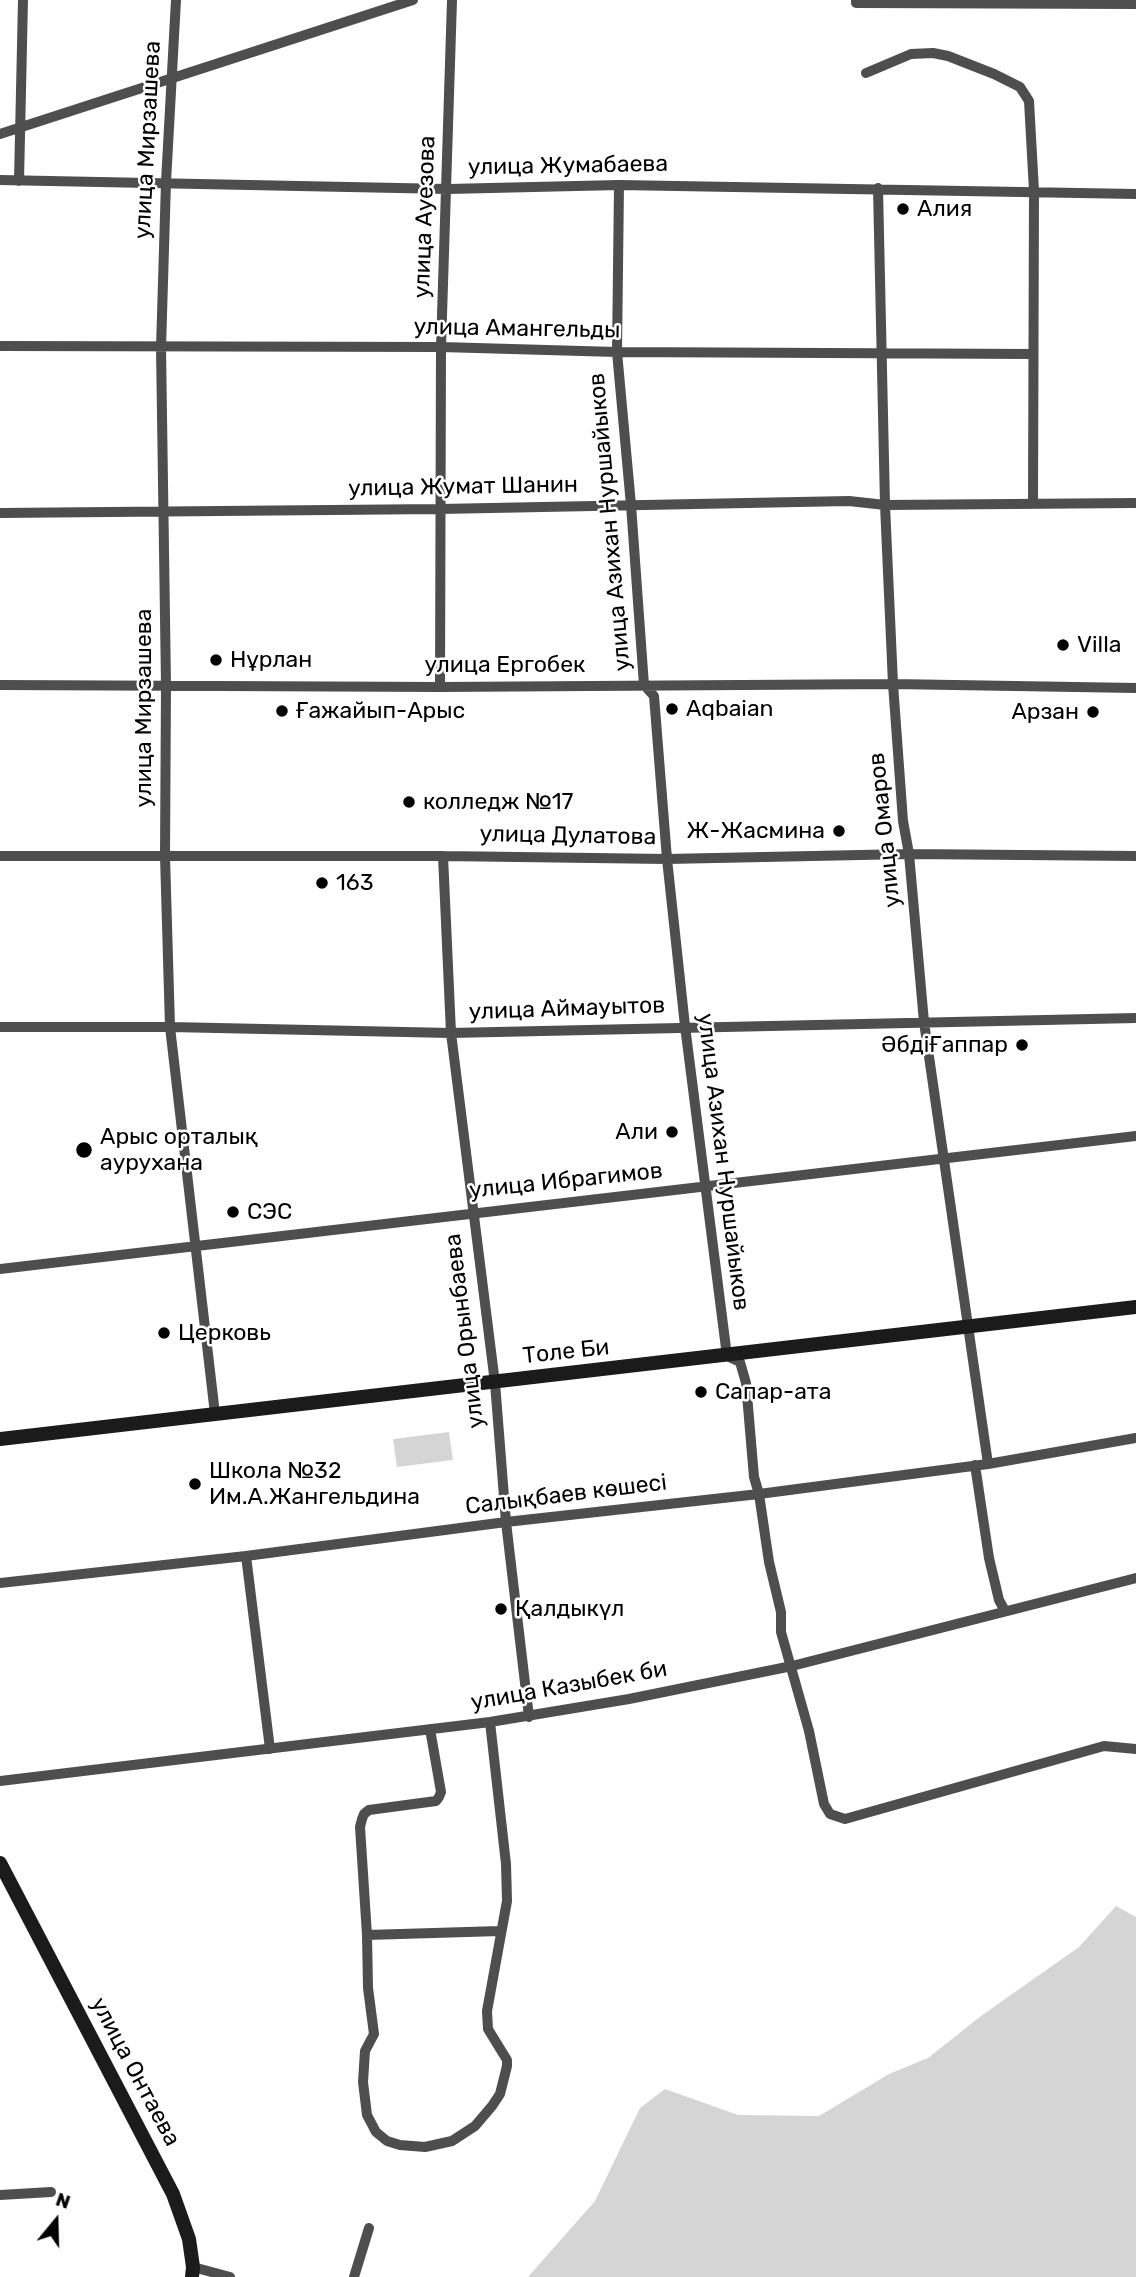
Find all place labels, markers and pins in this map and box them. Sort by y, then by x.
place label: Алия [917,195,972,223]
marker: Алия [895,201,911,217]
place label: Villa [1077,631,1121,659]
marker: Villa [1055,637,1071,653]
place label: Нұрлан [230,646,312,674]
marker: Нұрлан [208,652,224,668]
place label: Aqbaian [686,695,774,723]
place label: Ғажайып-Арыс [296,697,465,725]
place label: Арзан [1011,698,1079,726]
marker: Aqbaian [664,701,680,717]
marker: Ғажайып-Арыс [274,703,290,719]
marker: Арзан [1085,704,1101,720]
place label: колледж №17 [423,788,573,816]
marker: колледж №17 [401,794,417,810]
place label: Ж-Жасмина [686,817,825,845]
marker: Ж-Жасмина [831,823,847,839]
place label: 163 [336,869,374,897]
marker: 163 [314,875,330,891]
place label: ӘбдіҒаппар [881,1031,1008,1059]
marker: ӘбдіҒаппар [1014,1037,1030,1053]
place label: Али [615,1118,658,1146]
place label: Арыс орталық аурухана [100,1123,258,1177]
marker: Али [664,1124,680,1140]
marker: Арыс орталық аурухана [74,1140,94,1160]
place label: СЭС [247,1198,292,1226]
marker: СЭС [225,1204,241,1220]
place label: Церковь [178,1319,271,1347]
marker: Церковь [156,1325,172,1341]
place label: Сапар-ата [715,1378,831,1406]
marker: Сапар-ата [693,1384,709,1400]
place label: Школа №32 Им.А.Жангельдина [209,1457,420,1511]
marker: Школа №32 Им.А.Жангельдина [187,1476,203,1492]
place label: Қалдыкүл [515,1595,624,1623]
marker: Қалдыкүл [493,1601,509,1617]

